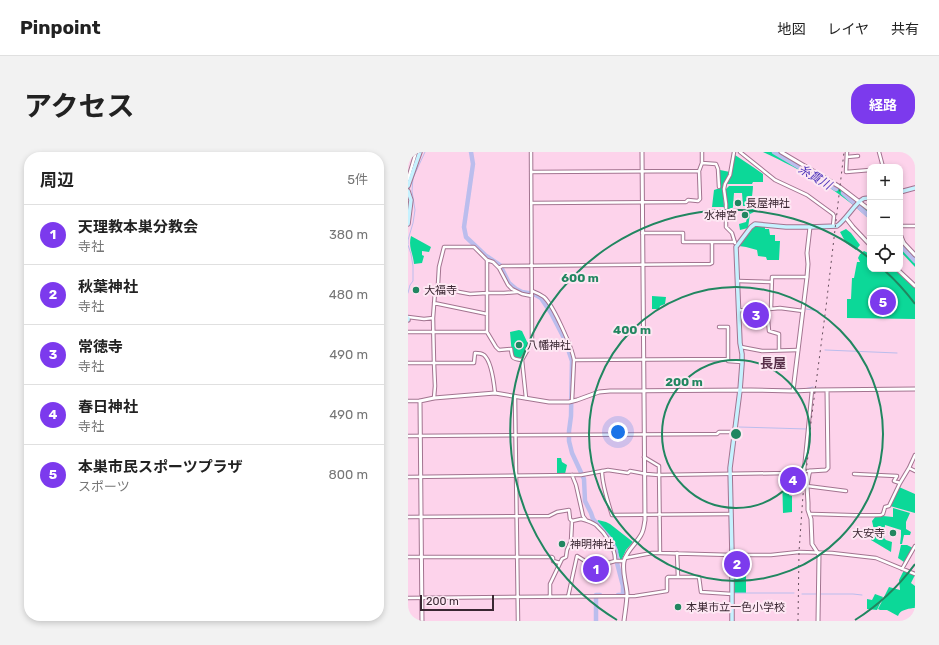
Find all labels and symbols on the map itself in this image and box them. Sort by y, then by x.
water label: 糸貫川 [796,162,836,193]
place label: 長屋神社 [746,197,790,210]
marker: 長屋神社 [733,198,743,208]
place label: 水神宮 [704,209,737,222]
marker: 水神宮 [740,210,750,220]
text: 600 m [561,271,599,285]
place label: 大福寺 [424,284,457,297]
marker: 大福寺 [411,285,421,295]
pin: 5 [870,287,896,317]
pin: 3 [743,300,769,330]
text: 400 m [613,323,651,337]
place label: 八幡神社 [527,339,571,352]
marker: 八幡神社 [514,340,524,350]
district label: 長屋 [760,356,786,371]
text: 200 m [665,375,703,389]
your location [608,422,628,442]
centre of rings [729,427,743,441]
pin: 4 [780,465,806,495]
place label: 大安寺 [852,527,885,540]
marker: 大安寺 [888,528,898,538]
place label: 神明神社 [570,538,614,551]
marker: 神明神社 [557,539,567,549]
pin: 2 [724,549,750,579]
pin: 1 [583,554,609,584]
scale bar [420,593,494,612]
place label: 本巣市立一色小学校 [686,601,785,614]
marker: 本巣市立一色小学校 [673,602,683,612]

